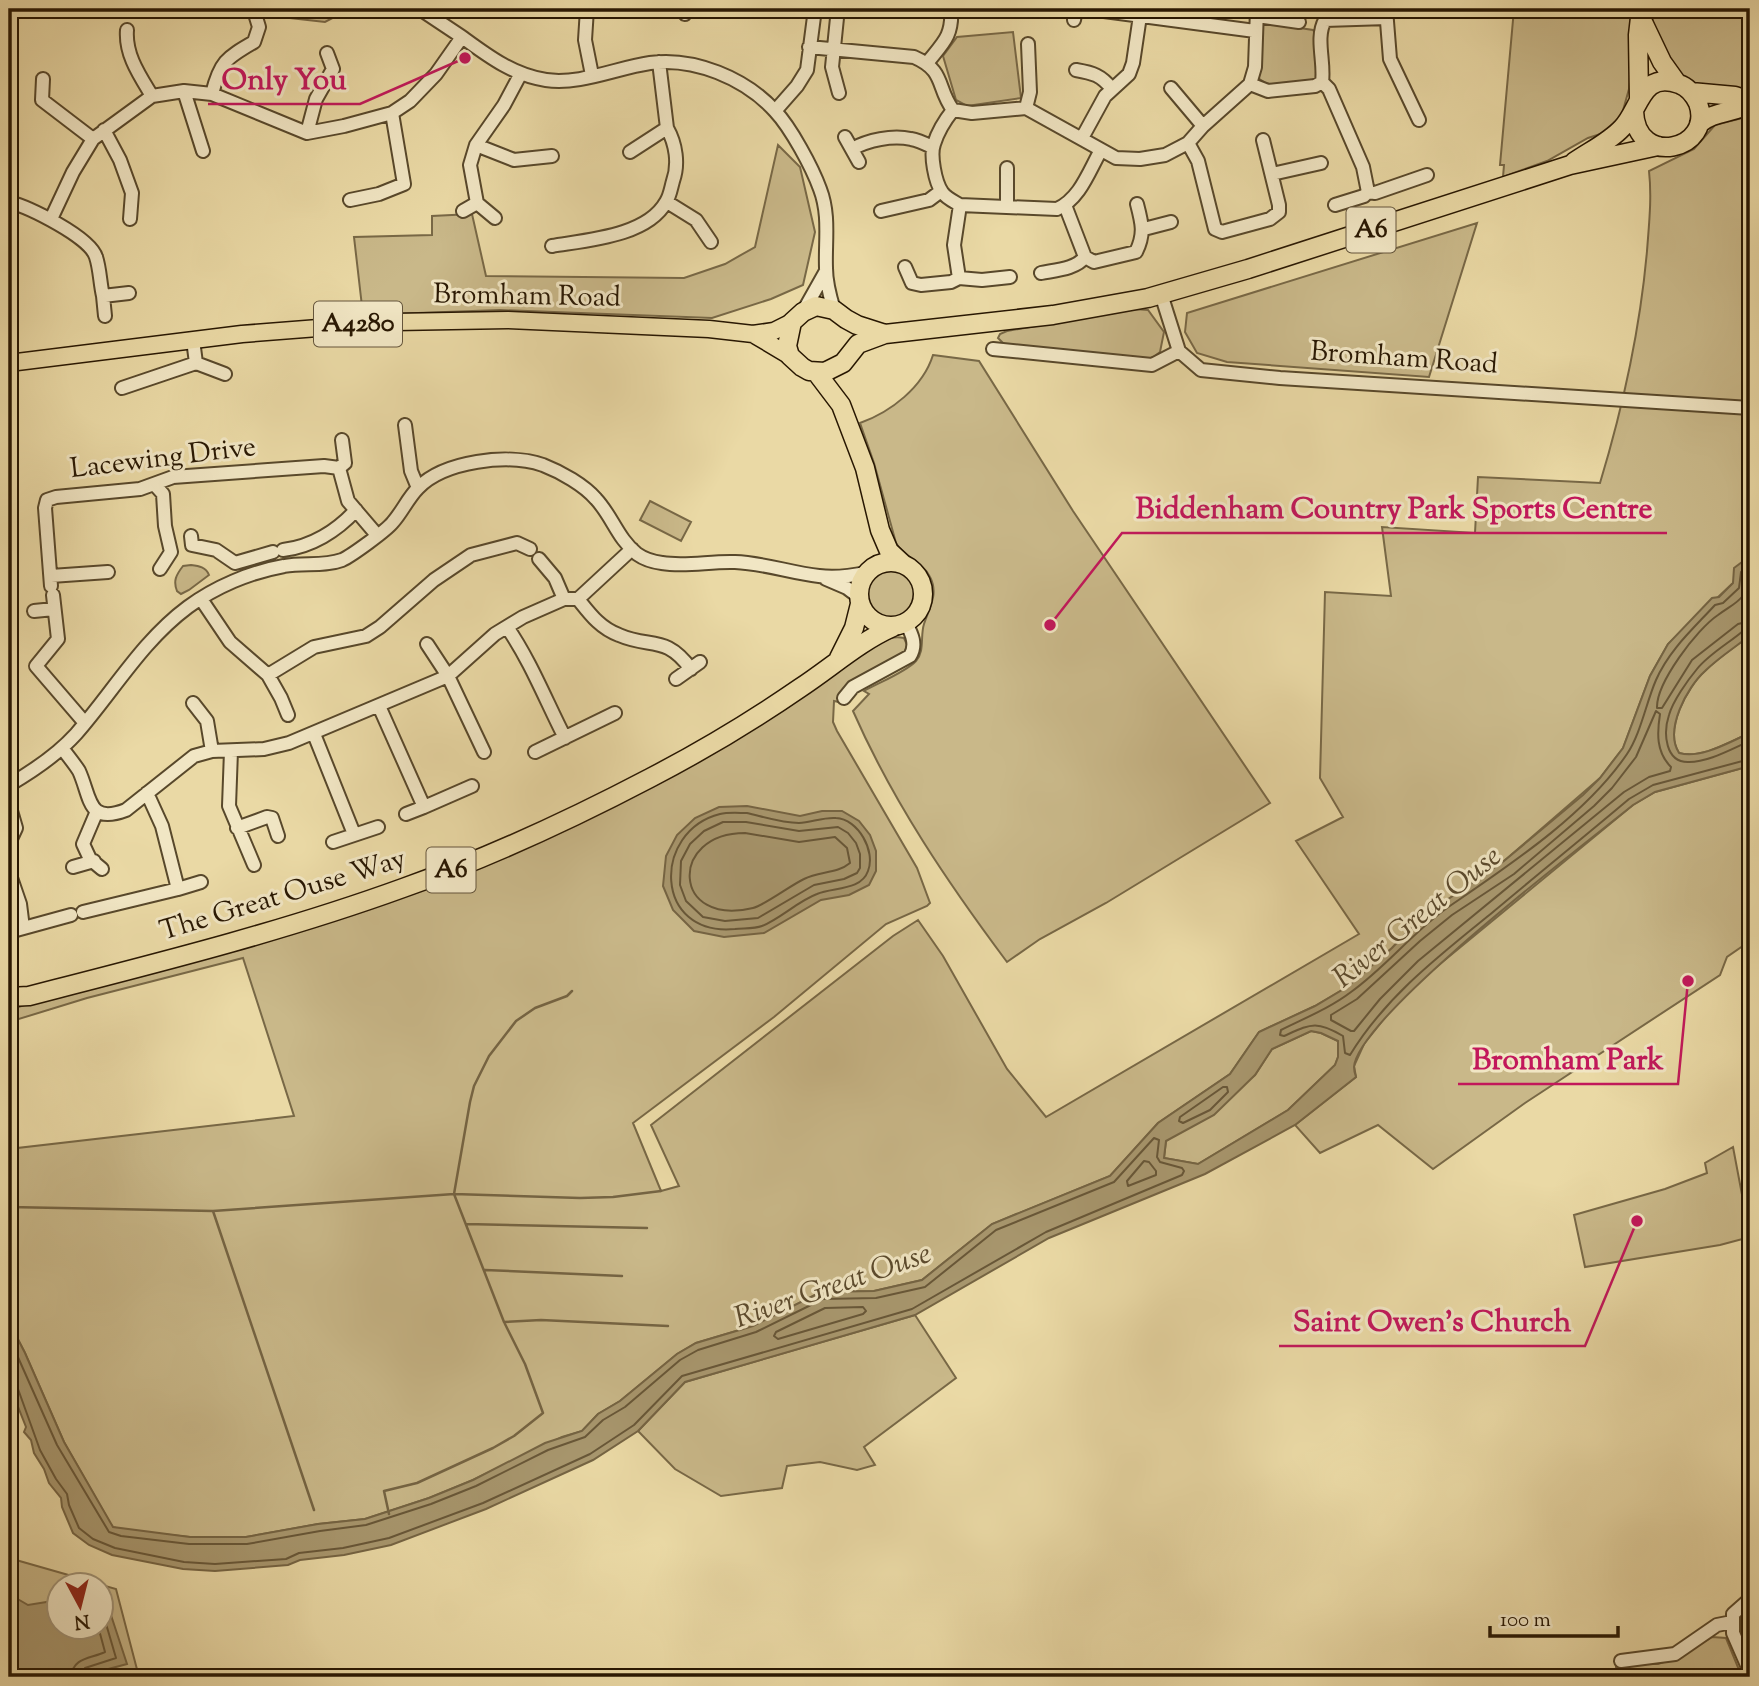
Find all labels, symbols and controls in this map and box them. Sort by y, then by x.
callout: Only You [208,53,360,104]
text: Only You [222,60,347,103]
road number: A6 [1346,207,1396,252]
street label: Bromham Road [433,275,622,319]
road number: A4280 [314,302,402,346]
street label: Bromham Road [1309,332,1499,386]
street label: Lacewing Drive [68,428,258,490]
callout: Biddenham Country Park Sports Centre [1122,482,1667,533]
text: Biddenham Country Park Sports Centre [1136,489,1652,532]
water label: River Great Ouse [1325,837,1511,999]
street label: The Great Ouse Way [155,840,411,952]
road number: A6 [426,848,476,892]
callout: Bromham Park [1458,1033,1678,1084]
text: Bromham Park [1472,1040,1664,1083]
water label: River Great Ouse [729,1233,937,1341]
callout: Saint Owen's Church [1279,1295,1585,1346]
text: Saint Owen's Church [1293,1302,1572,1345]
north arrow [46,1570,116,1640]
scale bar [1490,1595,1617,1639]
text: N [73,1606,91,1635]
text: 100 m [1500,1606,1551,1636]

